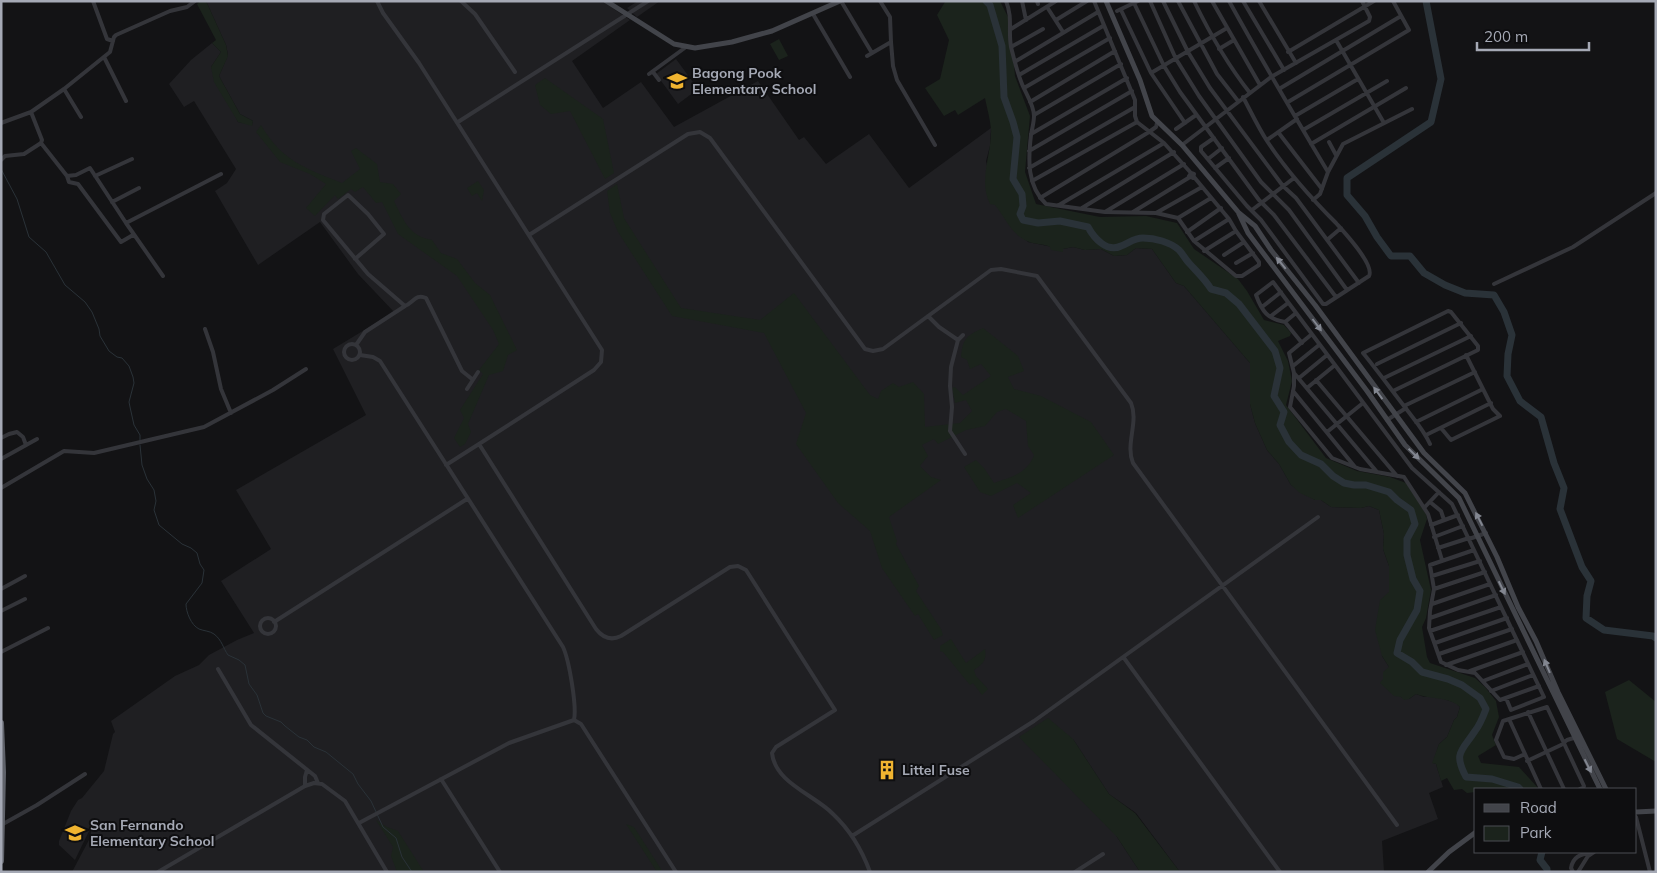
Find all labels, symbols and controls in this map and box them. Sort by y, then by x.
scale bar [1477,20,1590,52]
text: 200 m [1484,27,1528,46]
place label: Bagong Pook Elementary School [692,64,816,98]
school or university icon: Bagong Pook Elementary School [666,70,688,92]
one-way arrow [1275,257,1286,270]
one-way arrow [1311,318,1322,331]
one-way arrow [1373,387,1384,400]
one-way arrow [1408,448,1420,460]
one-way arrow [1475,512,1483,526]
one-way arrow [1498,581,1506,595]
one-way arrow [1543,659,1551,673]
building icon: Littel Fuse [876,759,898,781]
one-way arrow [1584,759,1592,773]
place label: Littel Fuse [902,761,970,779]
legend [1474,788,1637,853]
text: Road [1520,798,1557,817]
place label: San Fernando Elementary School [90,816,214,850]
school or university icon: San Fernando Elementary School [64,822,86,844]
text: Park [1520,823,1552,842]

